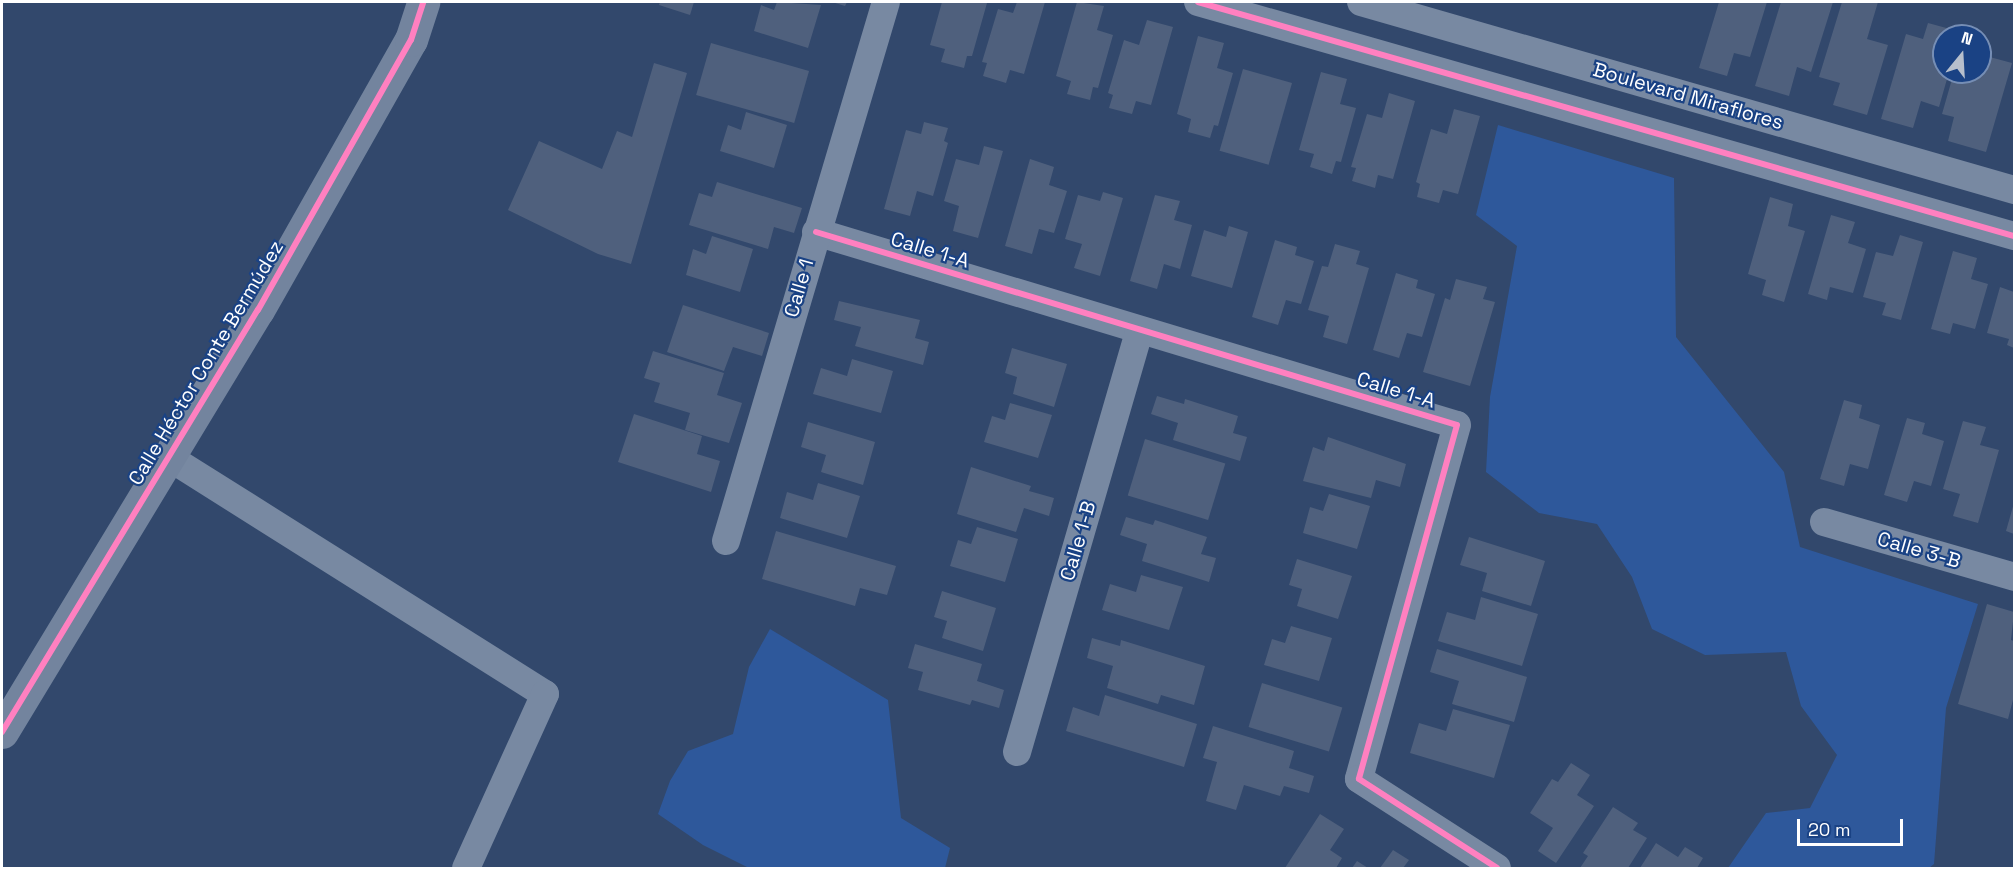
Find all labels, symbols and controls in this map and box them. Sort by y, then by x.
north arrow [1932,24,1992,84]
text: N [1959,27,1975,50]
street label: Boulevard Miraflores [1590,57,1786,135]
street label: Calle 1-A [888,227,972,273]
street label: Calle Héctor Conte Bermúdez [123,236,289,490]
street label: Calle 1 [779,256,819,320]
street label: Calle 1-A [1354,367,1438,413]
street label: Calle 1-B [1055,498,1101,584]
street label: Calle 3-B [1875,527,1963,573]
scale bar [1800,807,1906,845]
text: 20 m [1808,818,1851,841]

